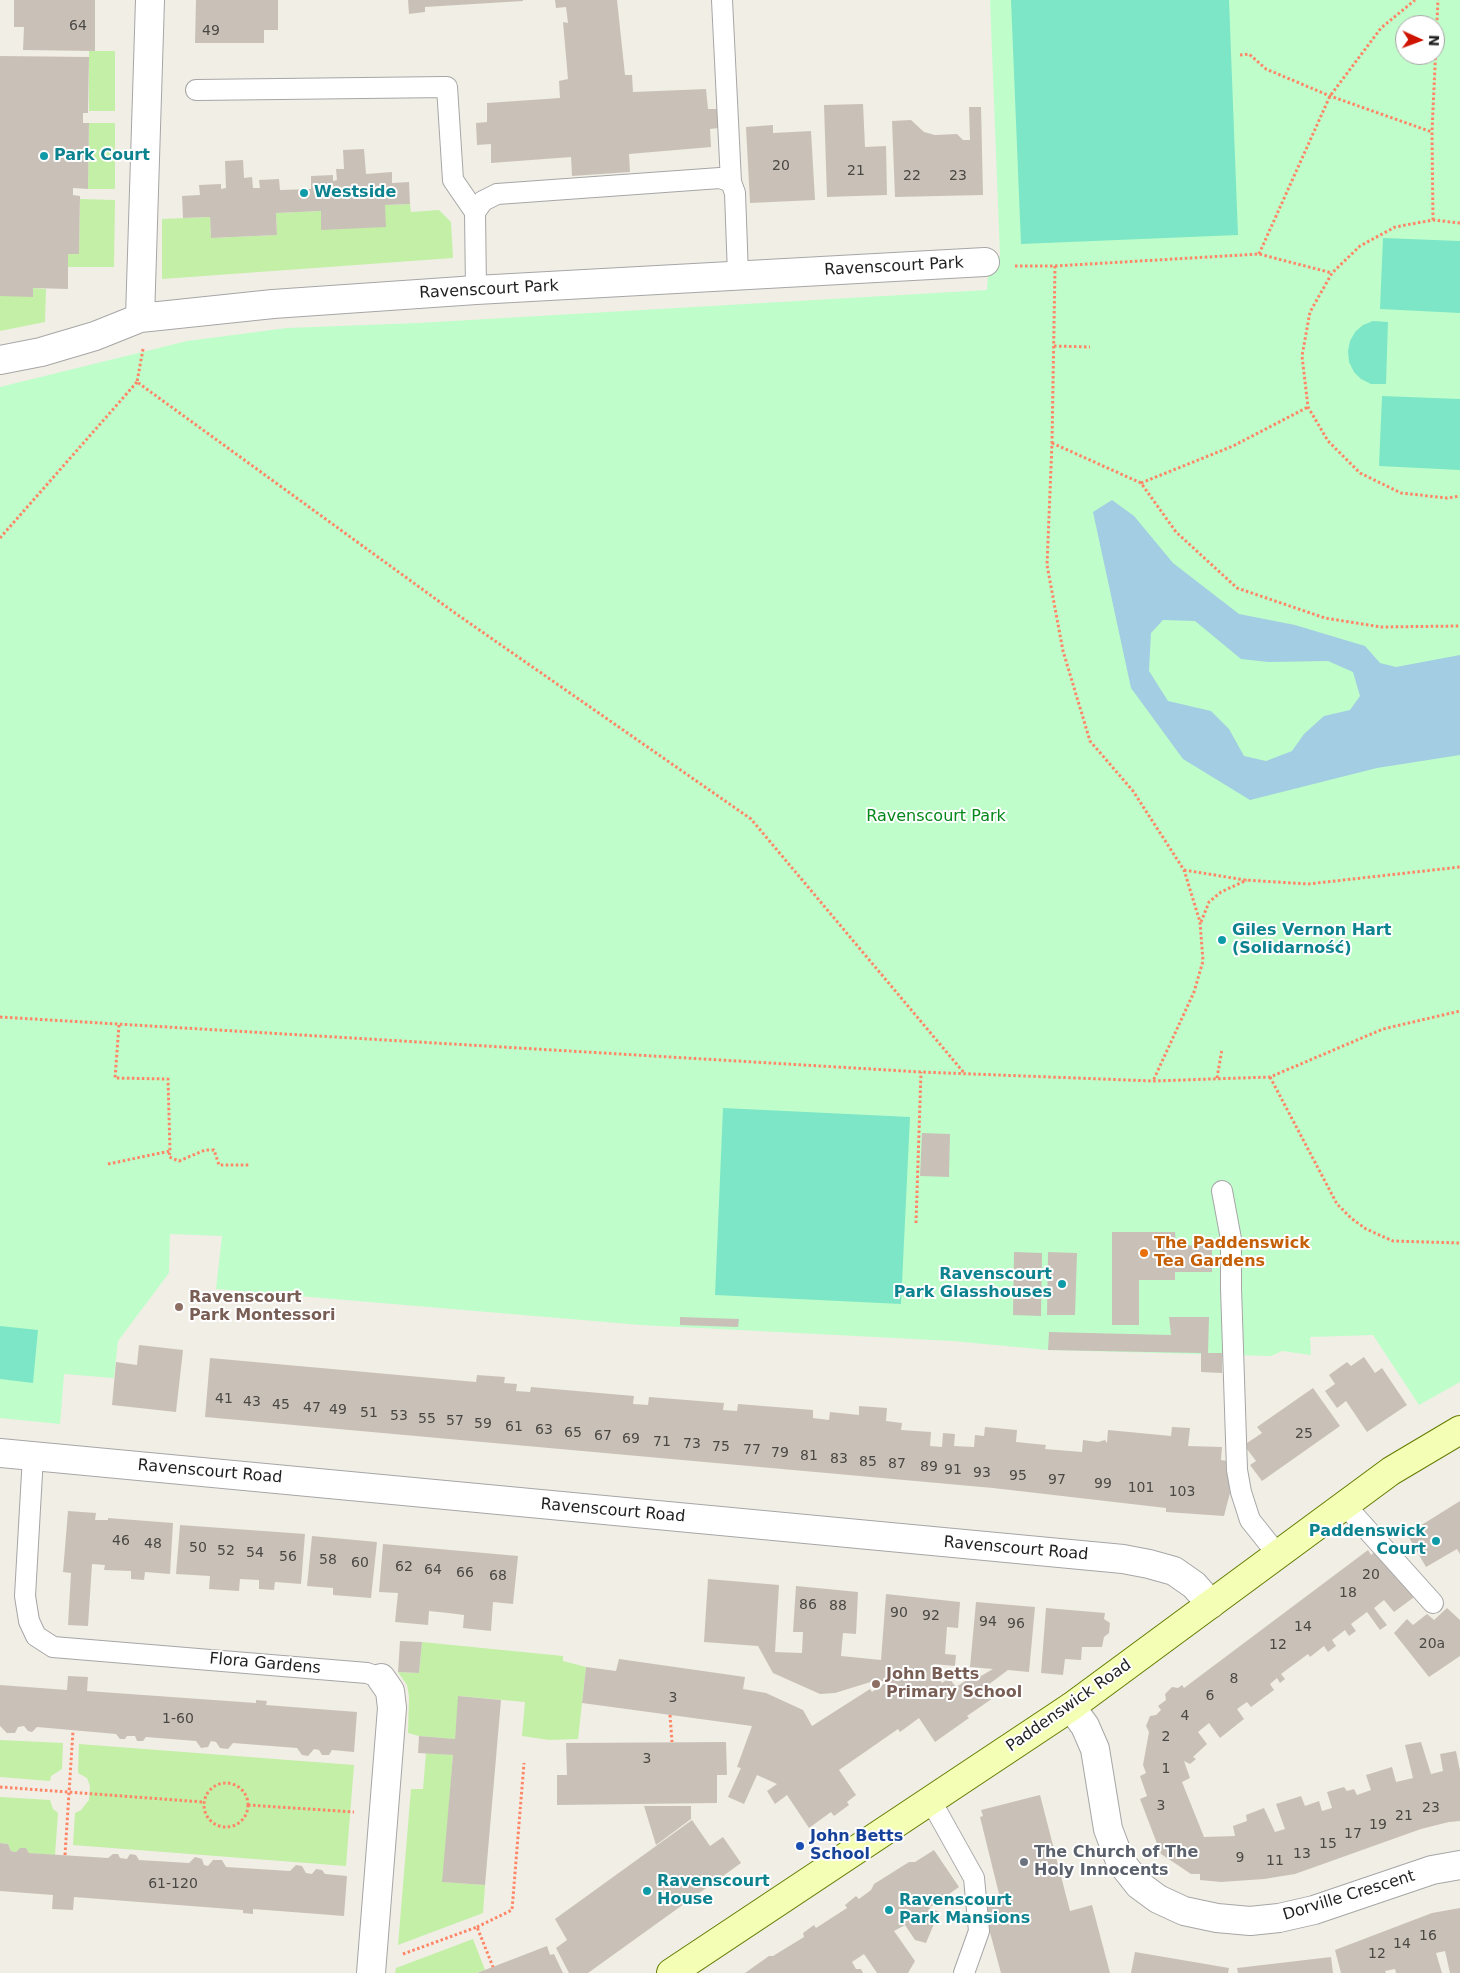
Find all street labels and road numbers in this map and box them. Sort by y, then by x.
street label: Ravenscourt Park [824,254,964,280]
street label: Ravenscourt Park [419,277,559,303]
street label: Ravenscourt Road [137,1456,283,1488]
street label: Ravenscourt Road [540,1495,686,1527]
street label: Ravenscourt Road [943,1533,1089,1565]
street label: Flora Gardens [208,1650,322,1678]
street label: Paddenswick Road [1003,1656,1135,1756]
street label: Dorville Crescent [1281,1867,1417,1925]

